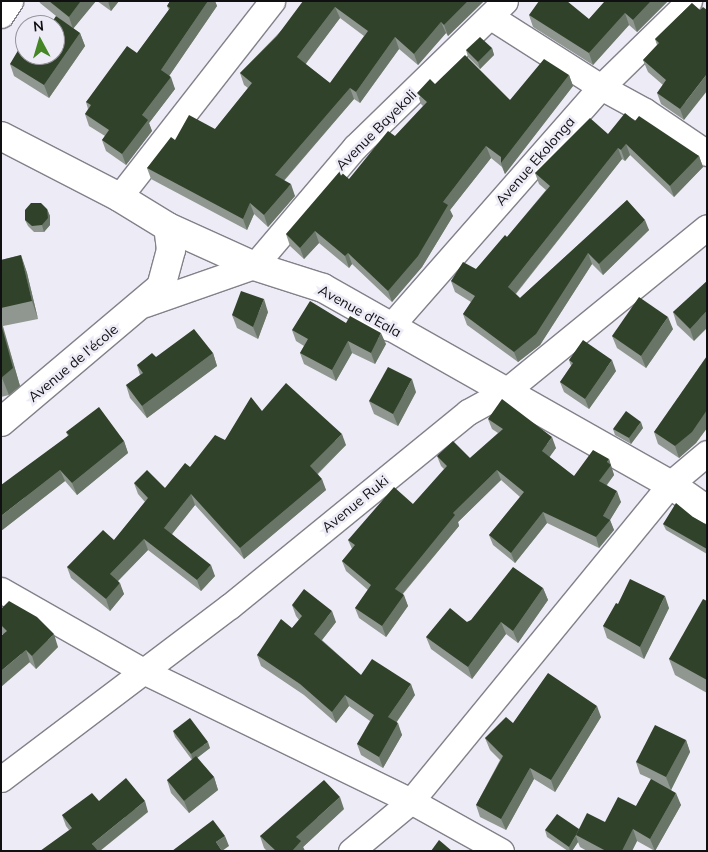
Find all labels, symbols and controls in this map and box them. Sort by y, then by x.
north arrow [15,15,65,65]
text: N [32,17,45,36]
street label: Avenue Bayekoli [332,86,420,174]
street label: Avenue Ekolonga [492,113,578,209]
street label: Avenue d'Eala [316,281,404,341]
street label: Avenue de l'école [25,321,121,405]
street label: Avenue Ruki [318,472,392,536]

